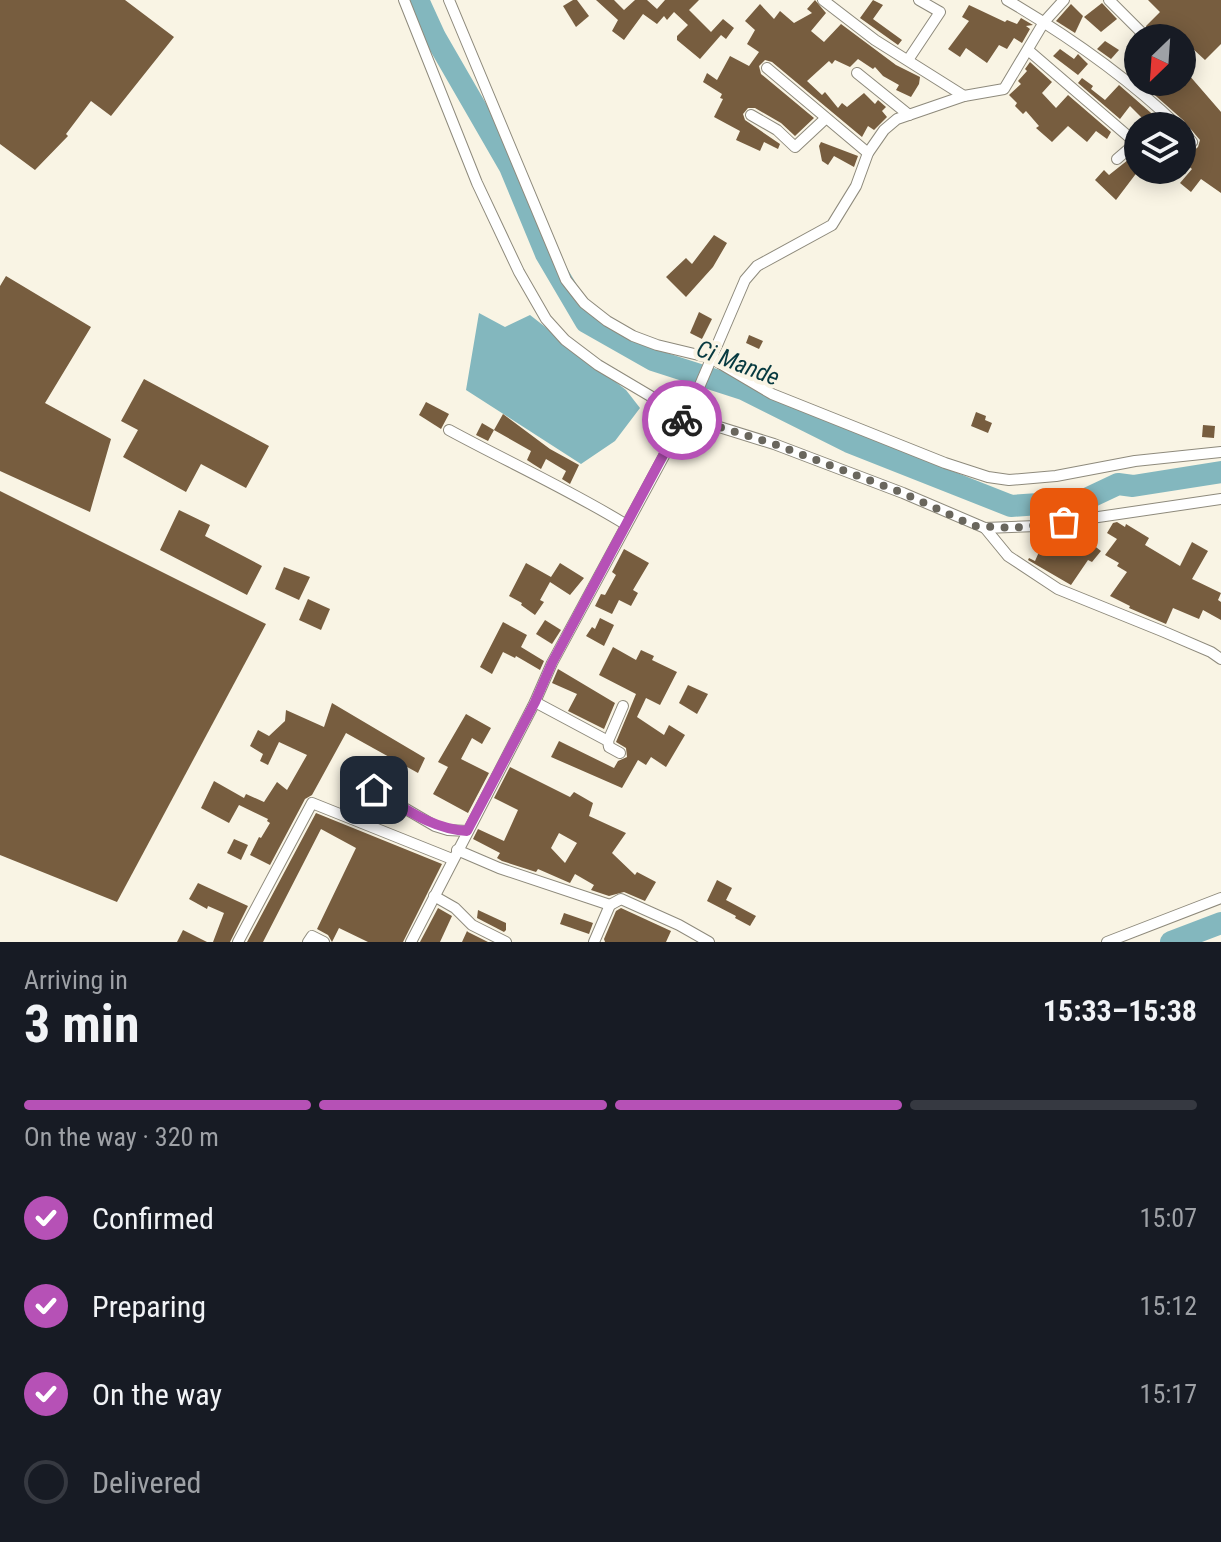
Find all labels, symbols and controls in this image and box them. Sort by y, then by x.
north arrow [1124,24,1196,96]
map controls [1124,24,1196,184]
button: layers [1124,112,1196,184]
water label: Ci Mande [693,334,783,392]
courier [642,380,722,460]
icon: bike [660,398,704,442]
pin [1030,488,1098,556]
icon: bag [1042,500,1086,544]
pin [340,756,408,824]
icon: home [352,768,396,812]
text: Arriving in [24,965,128,995]
text: 15:33–15:38 [1043,993,1197,1028]
text: 3 min [24,994,140,1055]
text: On the way · 320 m [24,1122,219,1152]
icon: check [24,1196,68,1240]
text: Confirmed [92,1201,214,1236]
text: 15:07 [1140,1203,1197,1233]
icon: check [24,1284,68,1328]
text: Preparing [92,1289,206,1324]
text: 15:12 [1140,1291,1197,1321]
icon: check [24,1372,68,1416]
text: On the way [92,1377,222,1412]
text: 15:17 [1140,1379,1197,1409]
text: Delivered [92,1465,201,1500]

